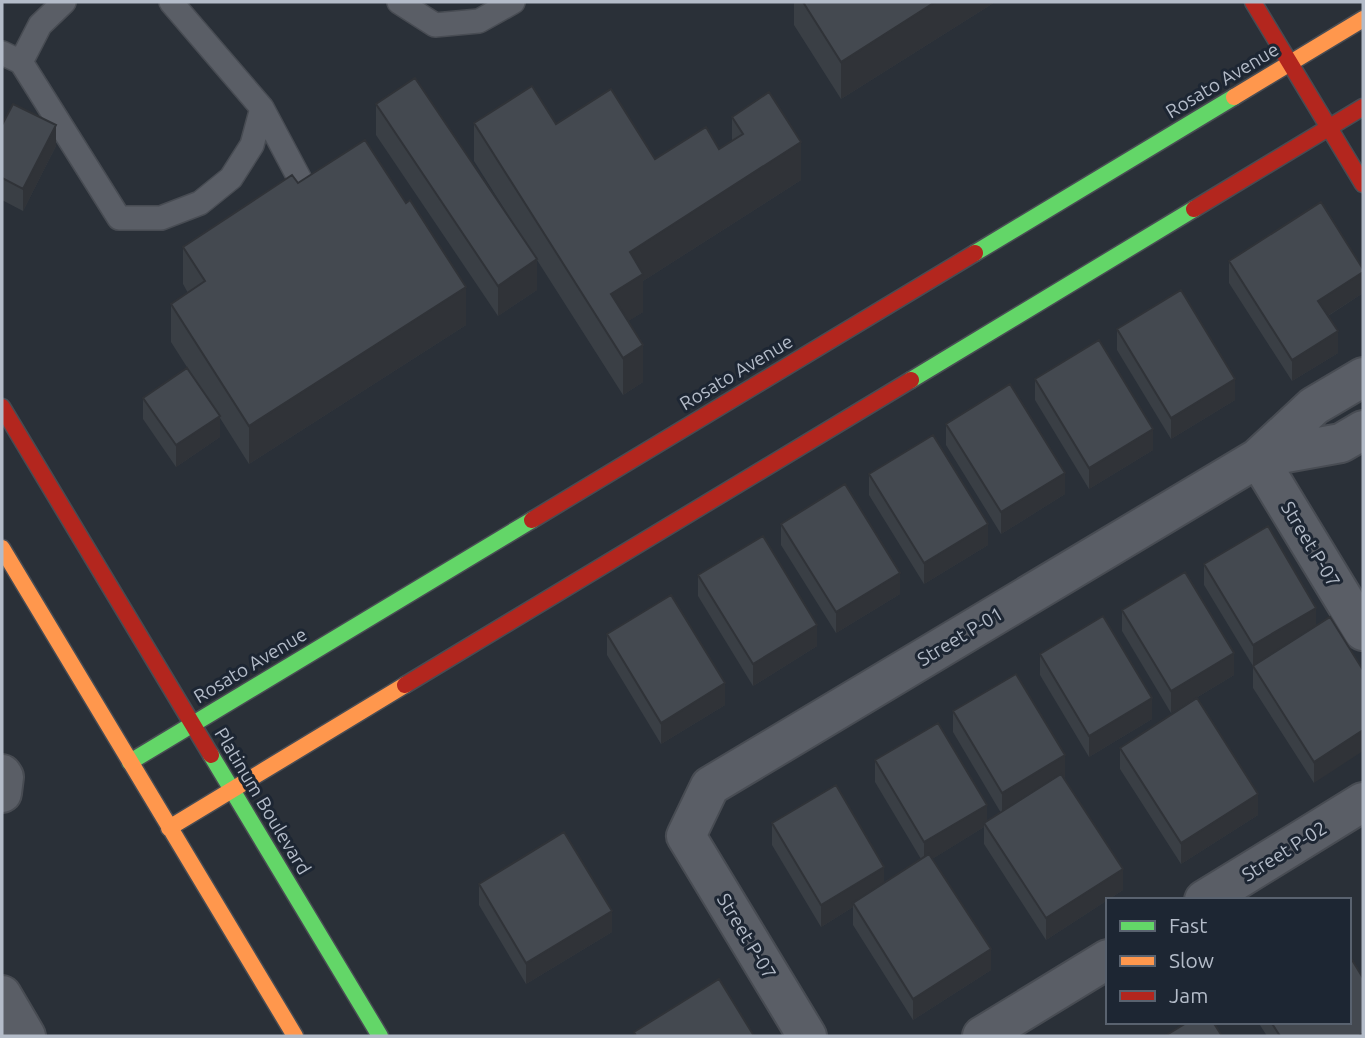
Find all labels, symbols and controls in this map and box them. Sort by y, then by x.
street label: Rosato Avenue [1162,38,1282,122]
street label: Rosato Avenue [676,330,796,414]
street label: Street P-07 [1277,497,1345,591]
street label: Street P-01 [913,602,1007,670]
street label: Rosato Avenue [190,623,310,707]
street label: Platinum Boulevard [210,724,316,878]
street label: Street P-02 [1238,816,1330,886]
street label: Street P-07 [713,889,781,983]
legend [1106,898,1351,1024]
text: Fast [1169,913,1207,937]
text: Slow [1169,948,1214,972]
text: Jam [1169,983,1208,1007]

